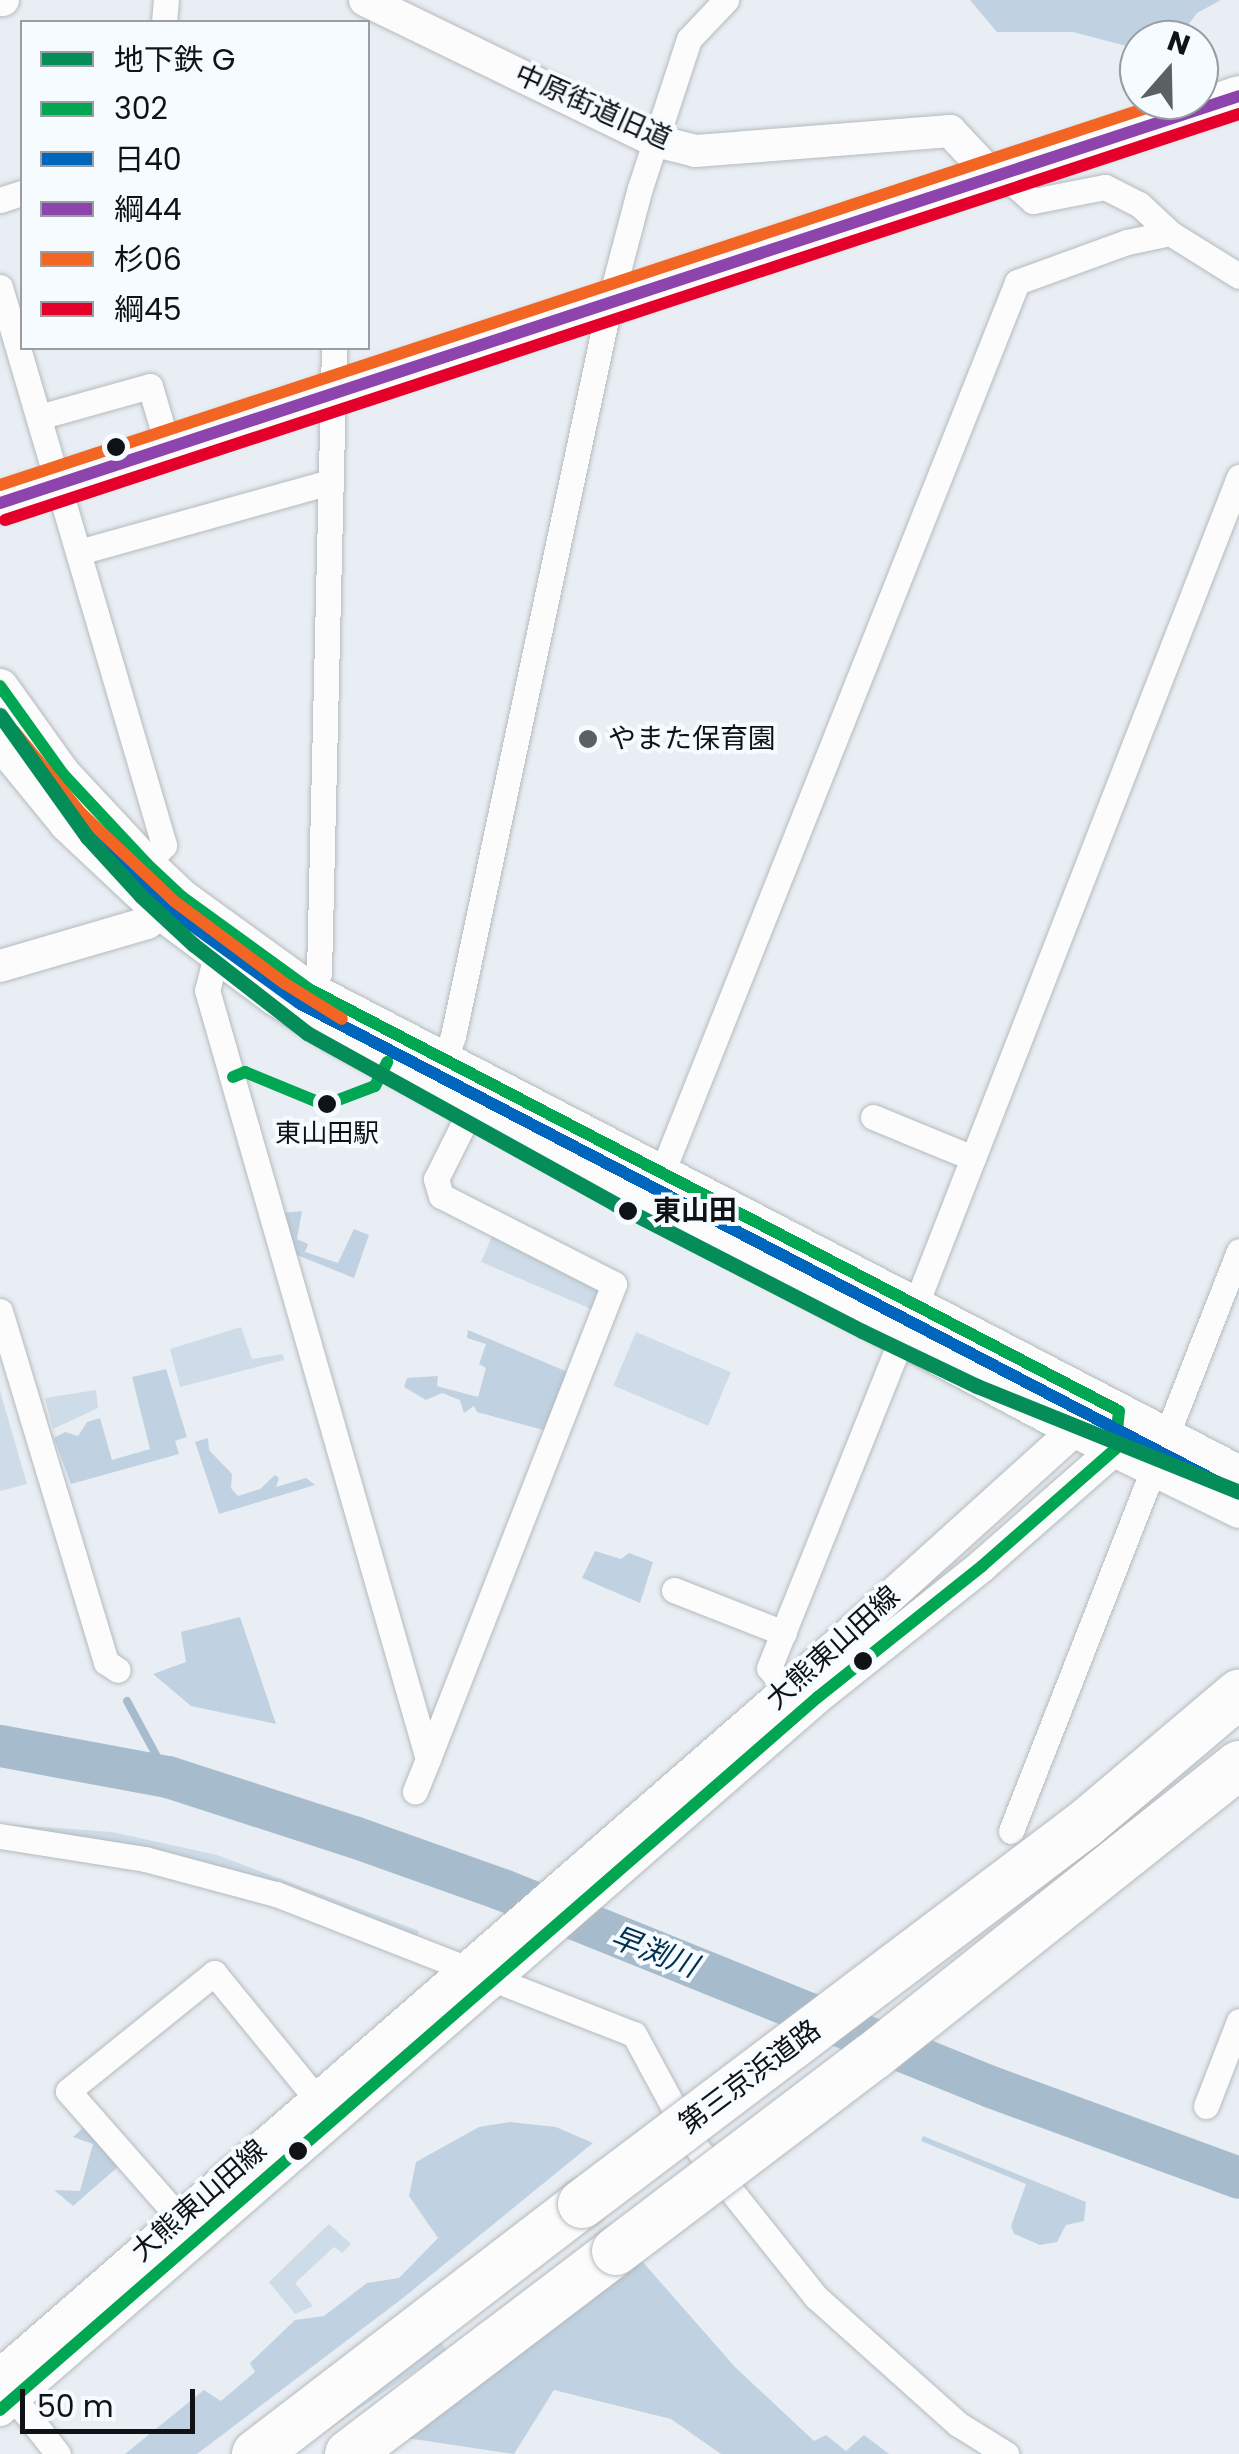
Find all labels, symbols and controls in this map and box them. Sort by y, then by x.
legend [20,20,370,350]
north arrow [1119,20,1219,120]
text: N [1162,21,1195,65]
text: 地下鉄 G [114,38,235,81]
street label: 中原街道旧道 [509,57,677,157]
text: 302 [114,87,168,130]
text: 日40 [114,138,182,181]
text: 綱44 [114,188,182,231]
text: 杉06 [114,238,182,281]
text: 綱45 [114,288,182,331]
unlabelled marker [106,437,126,457]
place label: やまた保育園 [608,722,776,756]
marker: やまた保育園 [577,728,599,750]
marker: 東山田駅 [317,1094,337,1114]
place label: 東山田駅 [275,1118,379,1150]
place label: 東山田 [653,1194,737,1228]
marker: 東山田 [612,1195,644,1227]
street label: 大熊東山田線 [759,1579,907,1717]
unlabelled marker [853,1651,873,1671]
water label: 早渕川 [606,1919,702,1985]
street label: 第三京浜道路 [673,2013,827,2141]
street label: 大熊東山田線 [125,2133,273,2269]
unlabelled marker [288,2141,308,2161]
scale bar [25,2369,200,2431]
text: 50 m [37,2385,114,2428]

